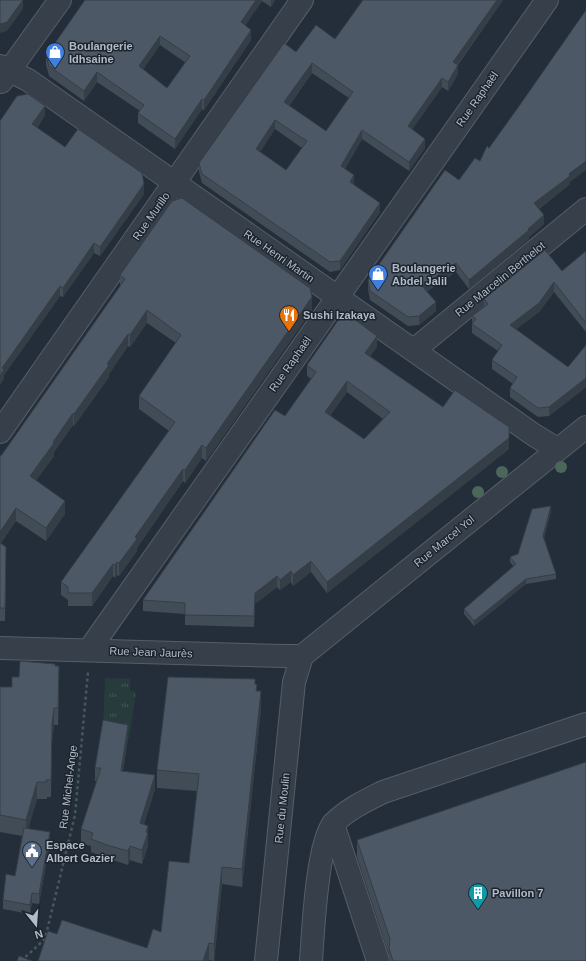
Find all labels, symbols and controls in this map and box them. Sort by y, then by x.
place label: Boulangerie Idhsaine [69,40,133,65]
shop icon: Boulangerie Idhsaine [44,41,66,69]
street label: Rue Raphaël [454,69,500,129]
street label: Rue Murillo [130,190,172,242]
street label: Rue Henri Martin [242,227,316,285]
street label: Rue Marcelin Berthelot [453,239,547,319]
place label: Boulangerie Abdel Jalil [392,262,456,287]
shop icon: Boulangerie Abdel Jalil [367,263,389,291]
restaurant icon: Sushi Izakaya [278,304,300,332]
place label: Sushi Izakaya [303,309,376,321]
street label: Rue Raphaël [267,334,313,394]
street label: Rue Marcel Yol [411,513,477,569]
street label: Rue Jean Jaurès [109,645,193,659]
street label: Rue Michel-Ange [57,744,79,830]
street label: Rue du Moulin [272,772,292,844]
place label: Espace Albert Gazier [46,839,115,864]
public building icon: Espace Albert Gazier [21,840,43,868]
building icon: Pavillon 7 [467,882,489,910]
place label: Pavillon 7 [492,887,543,899]
north arrow [16,905,56,945]
text: N [33,928,44,941]

